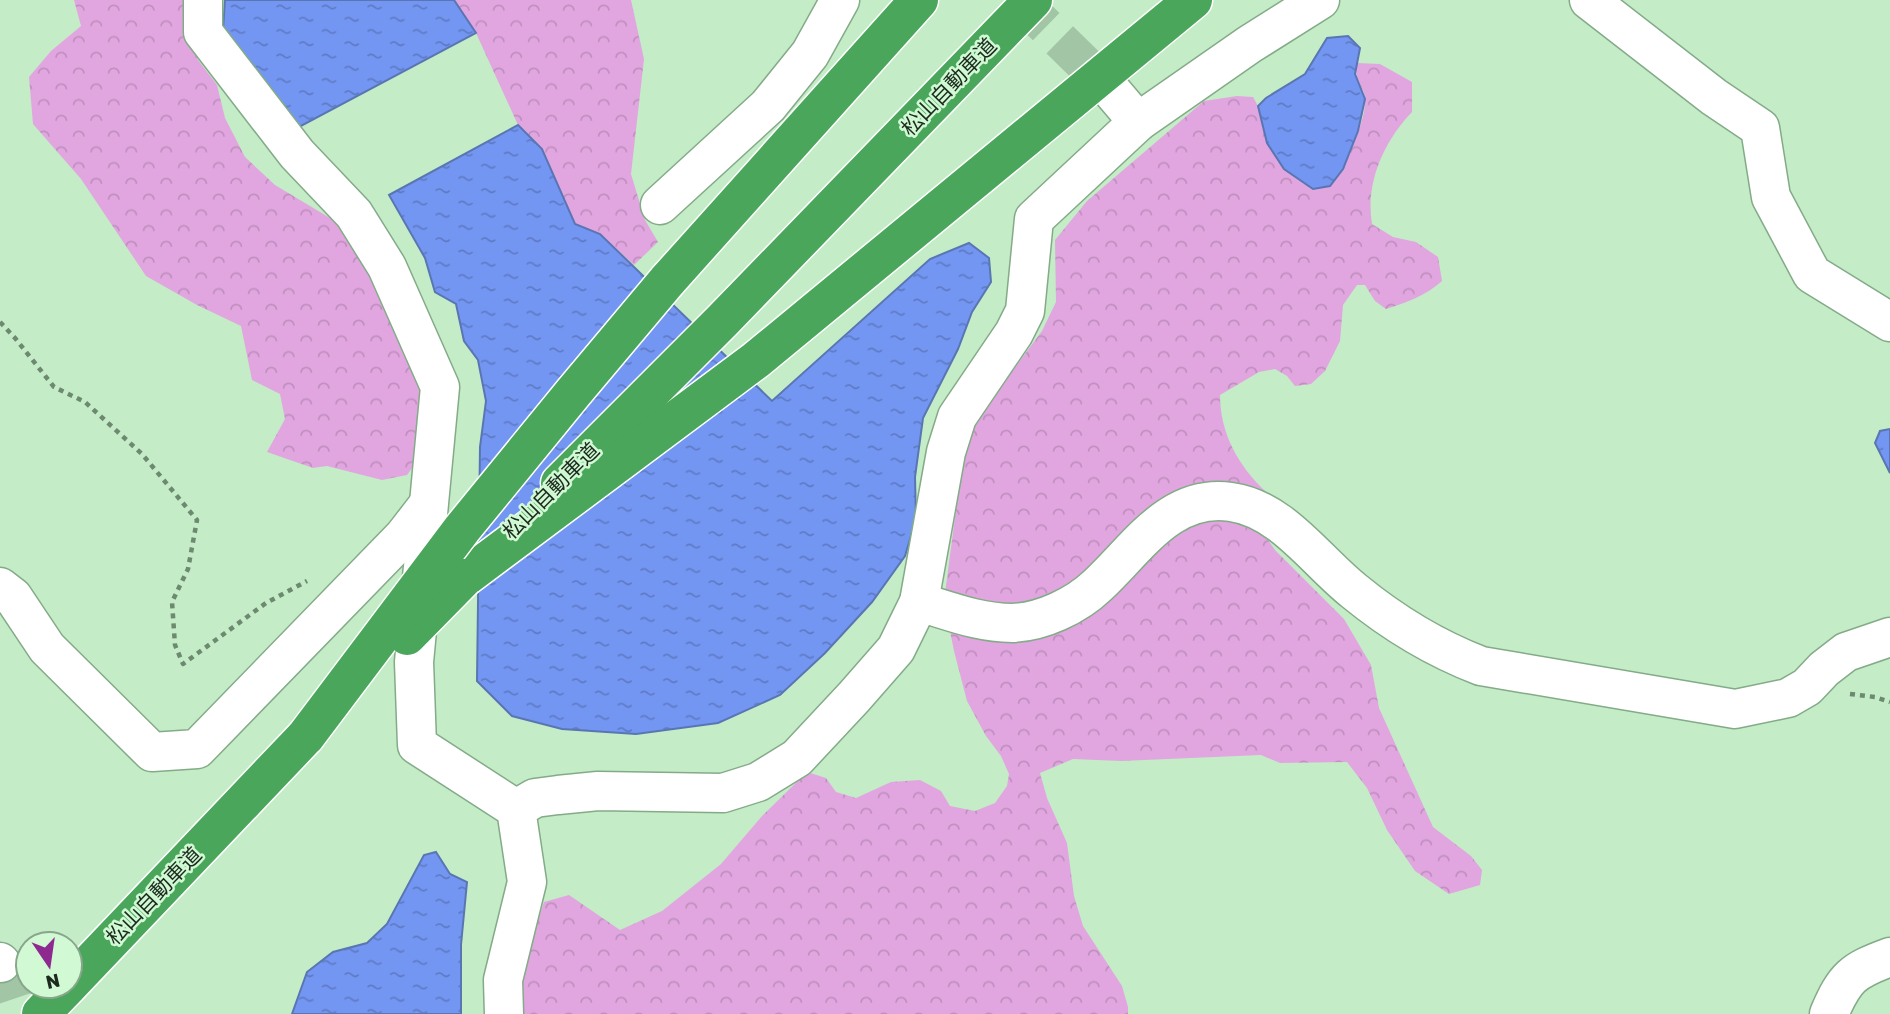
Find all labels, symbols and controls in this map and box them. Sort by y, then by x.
street label: 松山自動車道 [896,33,1001,141]
street label: 松山自動車道 [497,437,604,544]
street label: 松山自動車道 [101,842,206,950]
north arrow [14,930,84,1000]
text: N [43,968,62,994]

